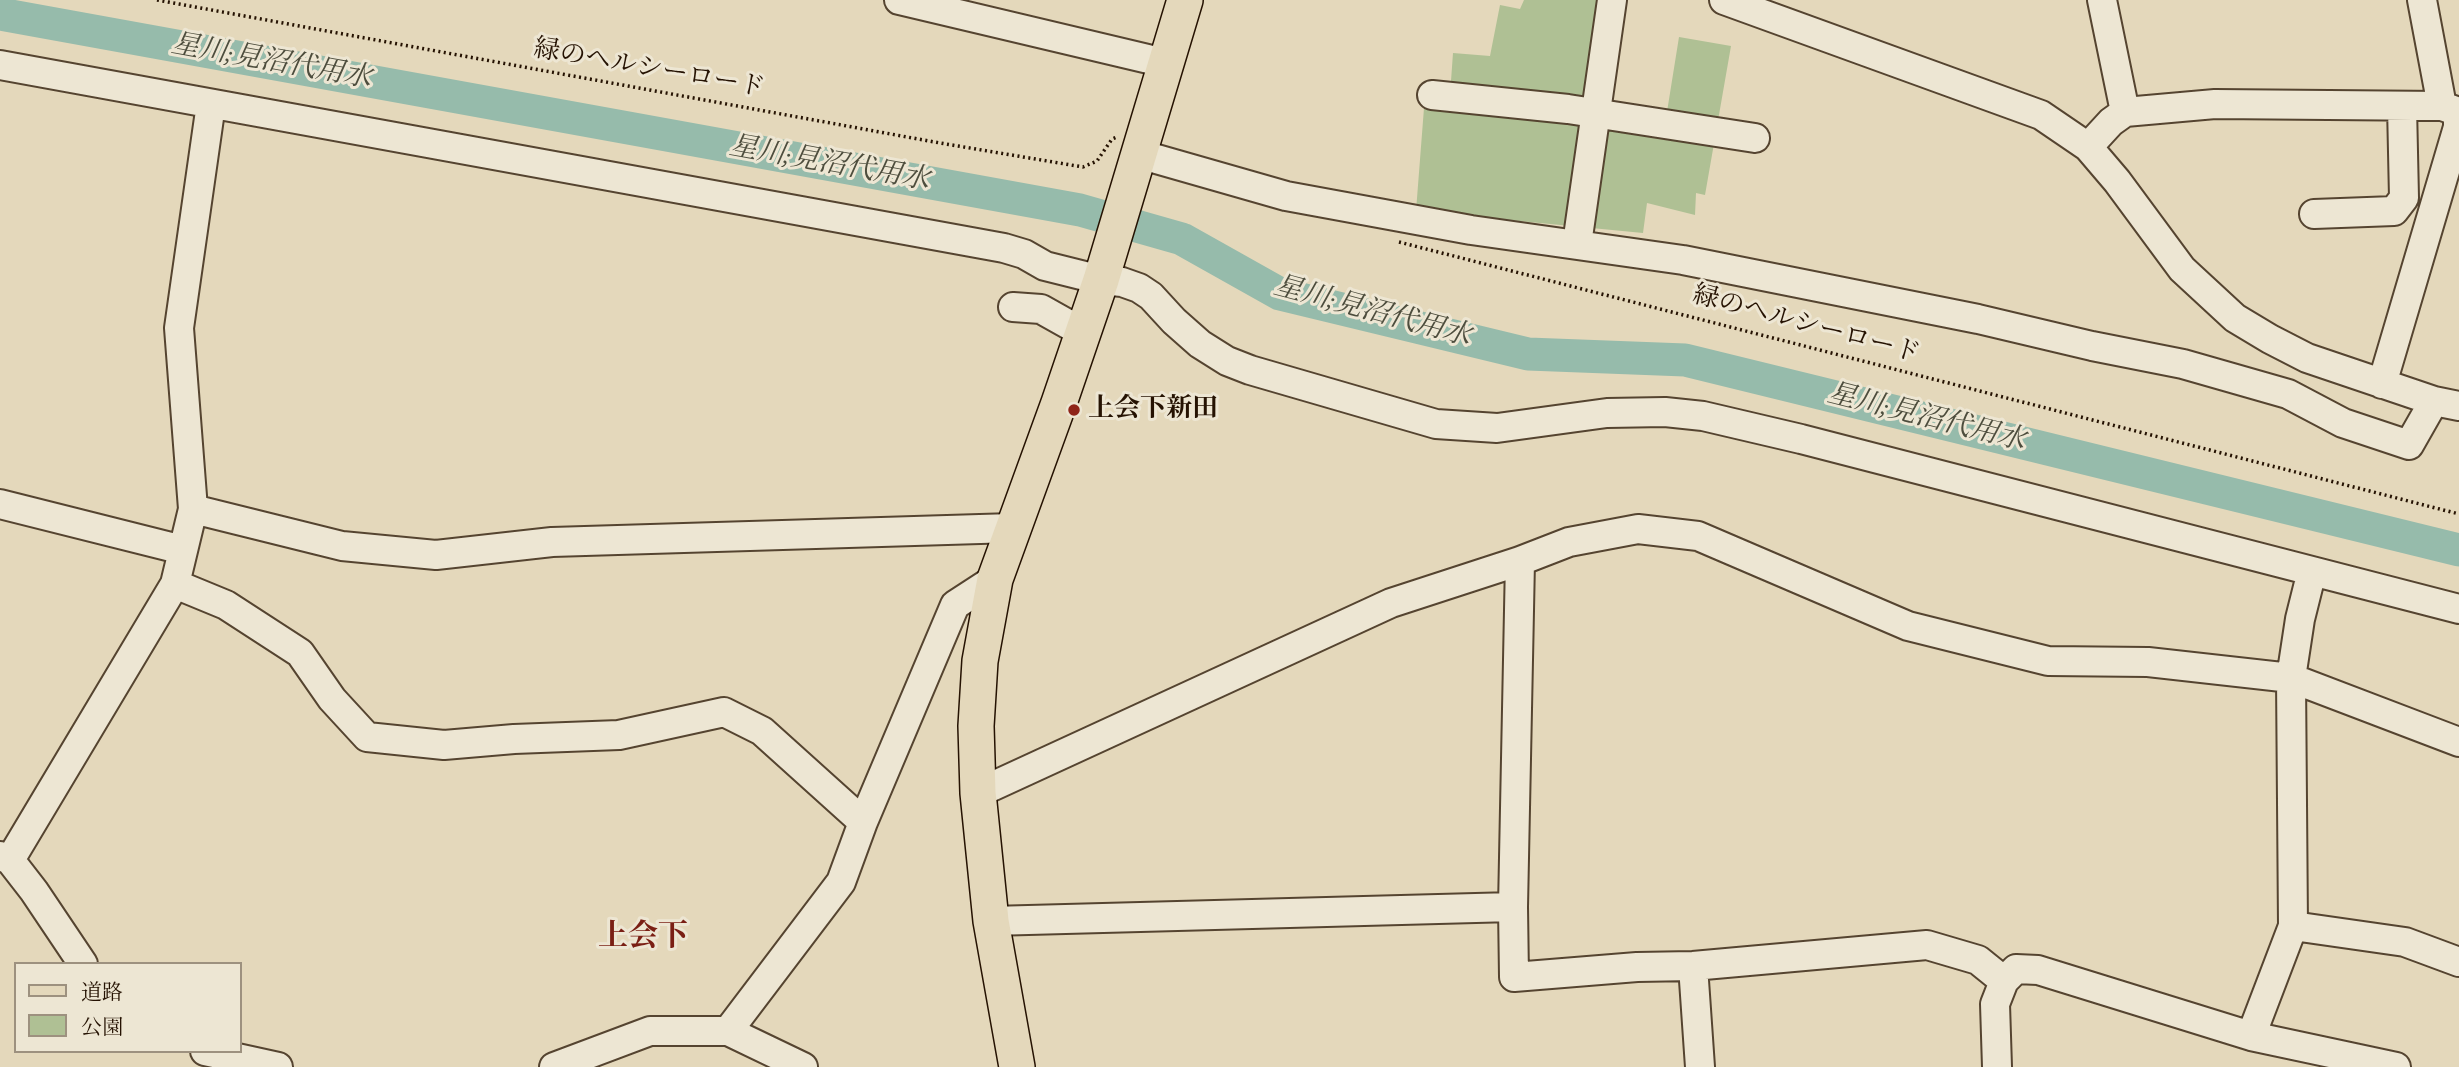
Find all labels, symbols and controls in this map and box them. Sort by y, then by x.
water label: 星川;見沼代用水 [168,29,374,97]
street label: 緑のヘルシーロード [531,34,767,106]
water label: 星川;見沼代用水 [726,131,932,199]
water label: 星川;見沼代用水 [1270,271,1474,355]
street label: 緑のヘルシーロード [1689,281,1923,371]
water label: 星川;見沼代用水 [1824,378,2028,460]
place label: 上会下新田 [1088,394,1218,426]
marker: 上会下新田 [1066,402,1082,418]
district label: 上会下 [598,921,688,957]
legend [14,962,242,1053]
text: 道路 [81,979,123,1006]
text: 公園 [81,1014,123,1041]

